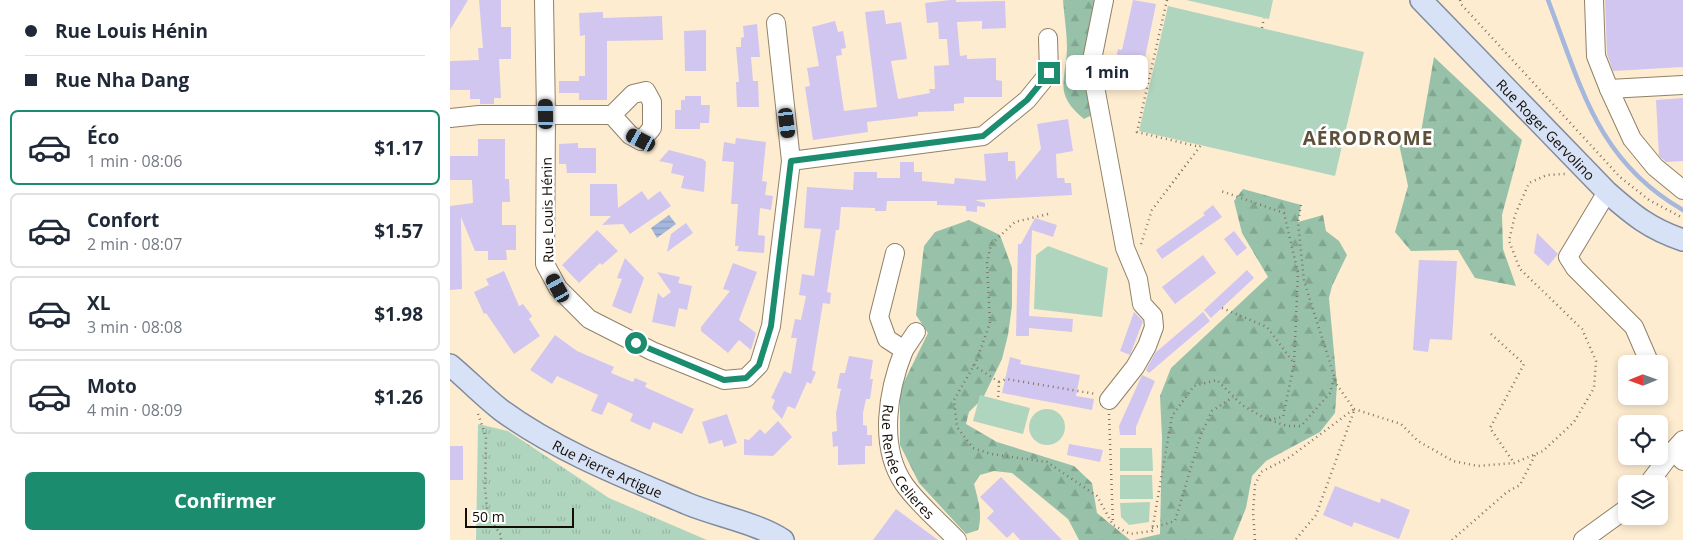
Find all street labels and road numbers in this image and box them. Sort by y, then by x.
street label: Rue Roger Gervolino [1493,75,1600,184]
street label: Rue Louis Hénin [537,157,557,263]
street label: Rue Renée Celieres [879,404,939,523]
street label: Rue Pierre Artigue [549,435,666,502]

